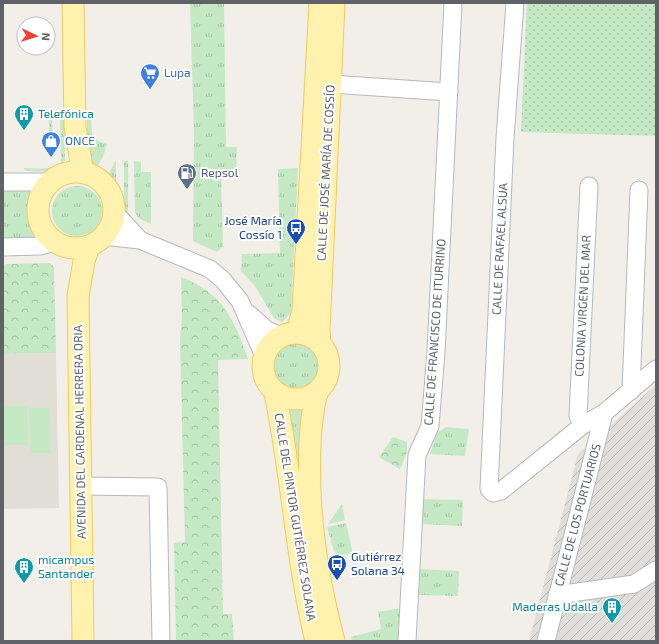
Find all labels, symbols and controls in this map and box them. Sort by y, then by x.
north arrow [16,16,56,56]
text: N [40,32,53,41]
supermarket icon: Lupa [139,62,161,90]
place label: Lupa [164,65,191,79]
street label: CALLE DE JOSÉ MARÍA DE COSSÍO [313,84,337,261]
building icon: Telefónica [13,103,35,131]
place label: Telefónica [38,106,94,120]
shop icon: ONCE [40,130,62,158]
place label: ONCE [65,133,95,147]
fuel station icon: Repsol [176,162,198,190]
place label: Repsol [201,165,239,179]
street label: CALLE DE RAFAEL ALSUA [489,182,509,315]
place label: José María Cossío 1 [224,213,282,241]
bus stop icon: José María Cossío 1 [285,217,307,245]
street label: COLONIA VIRGEN DEL MAR [571,235,593,377]
street label: CALLE DE FRANCISCO DE ITURRINO [420,238,448,426]
street label: AVENIDA DEL CARDENAL HERRERA ORIA [70,324,88,539]
street label: CALLE DEL PINTOR GUTIÉRREZ SOLANA [273,412,319,622]
street label: CALLE DE LOS PORTUARIOS [551,442,603,587]
place label: Gutiérrez Solana 34 [351,549,405,577]
place label: micampus Santander [38,552,95,580]
bus stop icon: Gutiérrez Solana 34 [326,553,348,581]
building icon: micampus Santander [13,556,35,584]
building icon: Maderas Udalla [601,596,623,624]
place label: Maderas Udalla [512,599,598,613]

